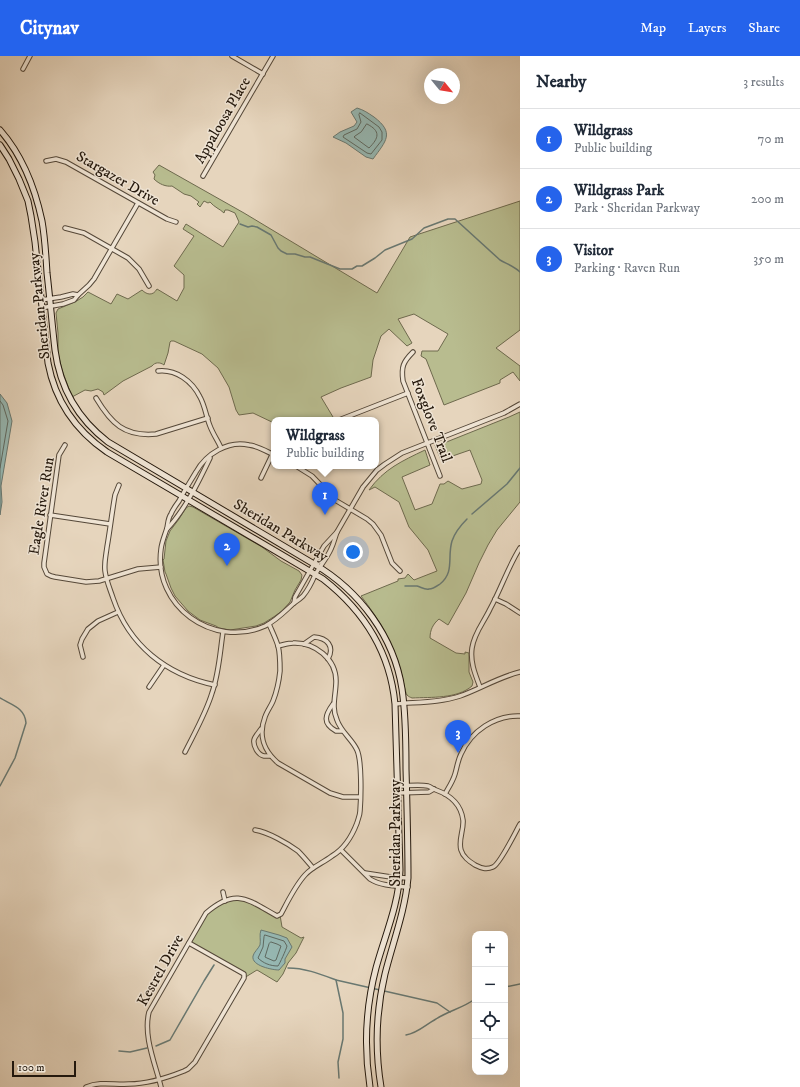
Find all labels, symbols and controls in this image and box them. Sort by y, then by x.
text: Citynav [20,17,79,40]
text: Map [640,19,666,37]
text: Layers [688,19,726,37]
text: Share [748,19,780,37]
north arrow [424,68,460,104]
text: Nearby [536,71,586,93]
street label: Appaloosa Place [190,74,255,167]
text: 3 results [743,74,784,90]
text: Wildgrass [574,121,633,140]
text: 1 [547,131,551,147]
text: 70 m [758,131,784,147]
text: Public building [574,140,652,156]
street label: Stargazer Drive [73,147,163,210]
text: Wildgrass Park [574,181,664,200]
text: 2 [546,191,552,207]
text: 200 m [751,191,784,207]
text: Park · Sheridan Parkway [574,200,700,216]
text: Visitor [574,241,614,260]
street label: Sheridan Parkway [24,251,55,360]
text: 3 [547,251,551,267]
text: 350 m [753,251,784,267]
text: Parking · Raven Run [574,260,680,276]
street label: Foxglove Trail [407,375,456,465]
popup [271,417,379,469]
text: Wildgrass [286,426,345,445]
text: Public building [286,445,364,461]
street label: Eagle River Run [24,456,59,556]
pin: 1 [312,482,338,515]
street label: Sheridan Parkway [230,495,332,567]
pin: 2 [214,533,240,566]
your location [343,542,363,562]
pin: 3 [445,720,471,753]
street label: Sheridan Parkway [386,778,405,887]
street label: Kestrel Drive [133,931,188,1010]
map controls [472,931,508,1075]
button: + [472,931,508,967]
button: − [472,967,508,1003]
button: locate [472,1003,508,1039]
button: layers [472,1039,508,1075]
scale bar [12,1059,76,1078]
text: 100 m [18,1061,44,1075]

